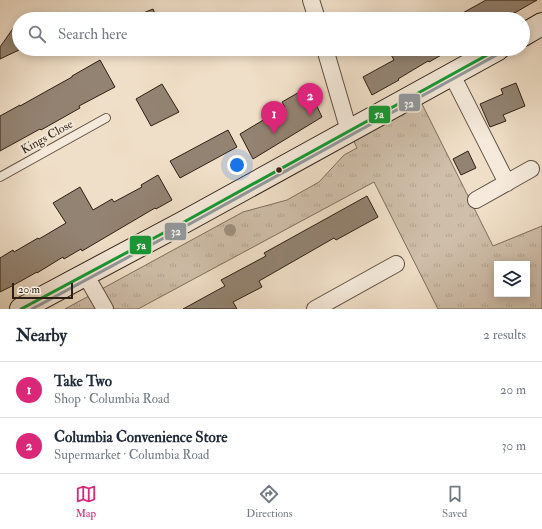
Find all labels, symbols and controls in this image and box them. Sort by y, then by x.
search box [12,12,530,56]
icon: search [26,23,48,45]
text: Search here [58,25,127,44]
pin: 2 [297,83,323,116]
line badge: 32 [398,93,421,112]
text: 32 [404,97,414,110]
pin: 1 [261,101,287,134]
line badge: 5a [368,105,391,124]
text: 5a [374,108,384,121]
street label: Kings Close [18,117,76,157]
your location [227,155,247,175]
unlabelled marker [274,165,284,175]
line badge: 32 [164,222,187,241]
text: 32 [171,225,181,238]
line badge: 5a [129,235,152,255]
text: 5a [136,239,146,252]
map controls [494,261,530,297]
button: layers [494,261,530,297]
scale bar [12,281,73,300]
text: 20 m [18,283,40,296]
text: Nearby [16,325,67,346]
text: 2 results [483,327,526,343]
text: Take Two [54,372,112,391]
text: 1 [27,382,31,398]
text: 20 m [500,382,526,398]
text: Shop · Columbia Road [54,391,170,407]
text: Columbia Convenience Store [54,428,228,447]
text: 2 [26,438,32,454]
text: 30 m [502,438,526,454]
text: Supermarket · Columbia Road [54,447,209,463]
tab: Map [75,483,97,520]
tab: Directions [246,483,293,520]
tab: Saved [442,483,467,520]

